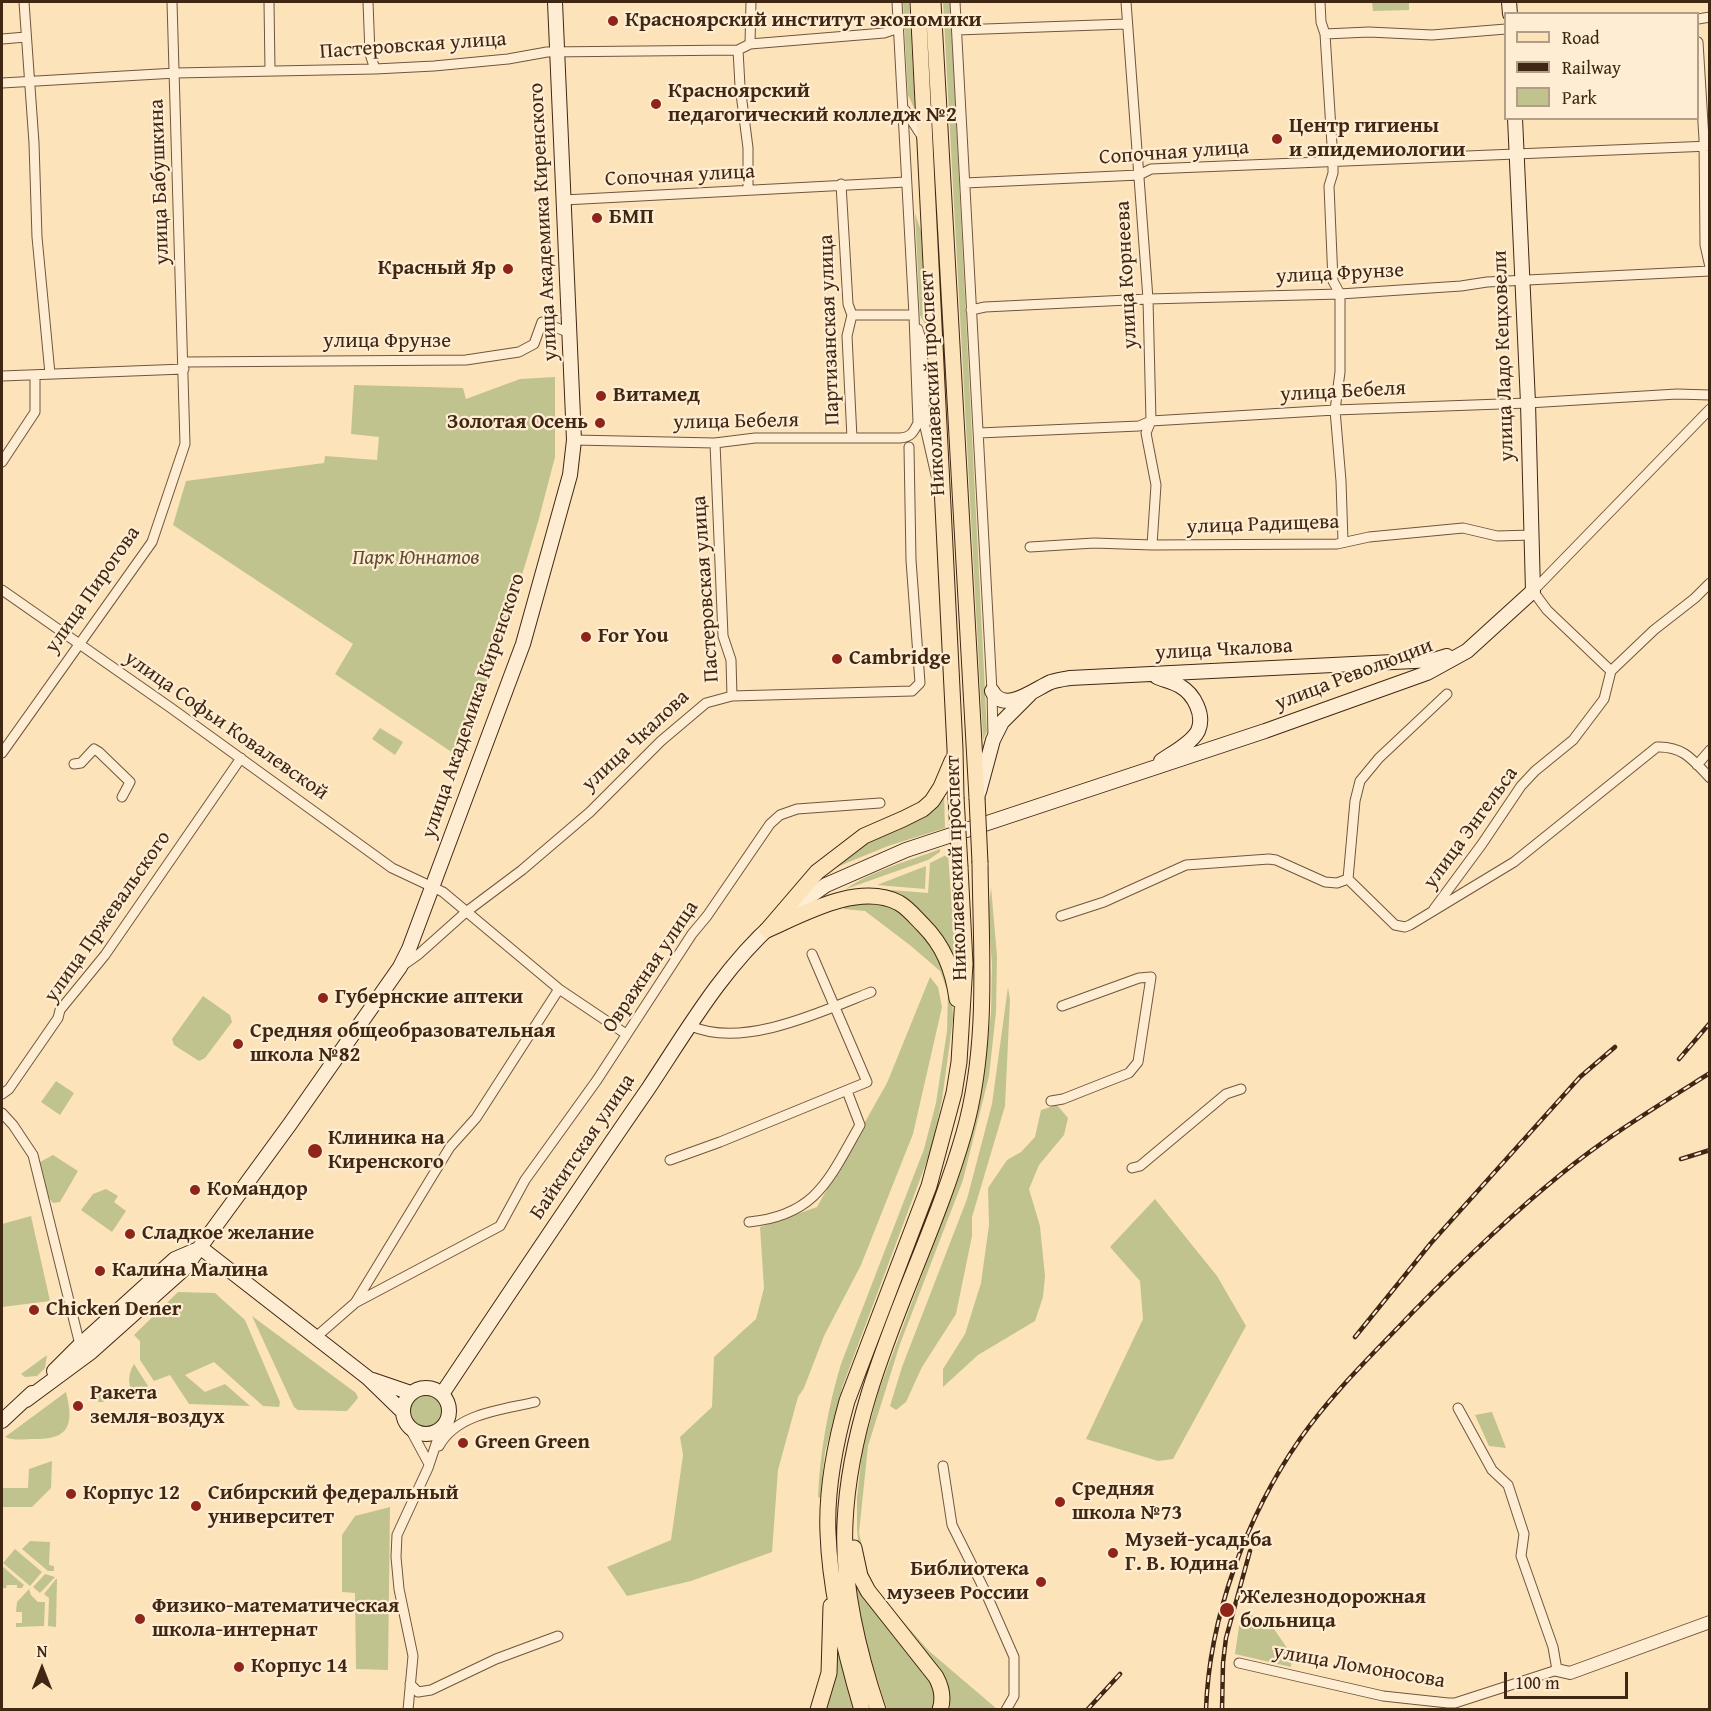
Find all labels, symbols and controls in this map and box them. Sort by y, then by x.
place label: Красноярский институт экономики [625,8,982,34]
legend [1504,12,1699,120]
marker: Красноярский институт экономики [606,14,620,28]
text: Road [1562,24,1600,51]
street label: Пастеровская улица [319,27,507,65]
text: Railway [1562,54,1621,81]
place label: Красноярский педагогический колледж №2 [668,79,957,129]
street label: улица Академика Киренского [524,82,564,362]
text: Park [1562,84,1597,111]
marker: Красноярский педагогический колледж №2 [649,97,663,111]
street label: улица Бабушкина [145,99,175,265]
place label: Центр гигиены и эпидемиологии [1289,114,1465,164]
marker: Центр гигиены и эпидемиологии [1270,132,1284,146]
street label: Сопочная улица [1098,135,1250,171]
street label: Сопочная улица [604,159,756,193]
street label: улица Корнеева [1111,200,1143,350]
place label: БМП [609,205,654,231]
marker: БМП [590,211,604,225]
street label: Партизанская улица [814,234,846,426]
street label: улица Ладо Кецховели [1488,250,1520,462]
place label: Красный Яр [378,256,496,282]
street label: улица Фрунзе [1275,258,1405,290]
marker: Красный Яр [501,262,515,276]
street label: Николаевский проспект [915,270,951,496]
street label: улица Фрунзе [323,329,451,355]
street label: улица Бебеля [1279,376,1407,408]
place label: Витамед [613,383,700,409]
marker: Витамед [594,389,608,403]
street label: улица Бебеля [673,408,799,436]
place label: Золотая Осень [447,410,588,436]
marker: Золотая Осень [593,416,607,430]
street label: Пастеровская улица [687,495,725,683]
street label: улица Радищева [1186,510,1340,540]
street label: улица Пирогова [40,522,146,658]
park label: Парк Юннатов [352,546,480,572]
street label: улица Академика Киренского [417,570,531,842]
place label: For You [598,624,668,650]
marker: For You [579,630,593,644]
street label: улица Революции [1271,633,1437,717]
street label: улица Чкалова [1155,634,1293,666]
street label: улица Софьи Ковалевской [119,646,333,806]
place label: Cambridge [849,646,951,672]
marker: Cambridge [830,652,844,666]
street label: улица Чкалова [577,685,695,797]
street label: Николаевский проспект [940,755,974,981]
street label: улица Энгельса [1418,762,1524,894]
street label: улица Пржевальского [39,826,177,1008]
street label: Овражная улица [598,896,704,1038]
place label: Губернские аптеки [335,985,523,1011]
marker: Губернские аптеки [316,991,330,1005]
place label: Средняя общеобразовательная школа №82 [250,1019,556,1069]
marker: Средняя общеобразовательная школа №82 [231,1037,245,1051]
street label: Байкитская улица [525,1069,641,1225]
place label: Клиника на Киренского [328,1126,445,1176]
marker: Клиника на Киренского [306,1142,324,1160]
place label: Командор [207,1177,308,1203]
marker: Командор [188,1183,202,1197]
place label: Сладкое желание [142,1221,314,1247]
marker: Сладкое желание [123,1227,137,1241]
place label: Калина Малина [112,1258,268,1284]
marker: Калина Малина [93,1264,107,1278]
place label: Chicken Dener [46,1297,181,1323]
marker: Chicken Dener [27,1303,41,1317]
place label: Ракета земля-воздух [90,1381,224,1431]
marker: Ракета земля-воздух [71,1399,85,1413]
place label: Green Green [475,1430,590,1456]
marker: Green Green [456,1436,470,1450]
place label: Средняя школа №73 [1072,1477,1182,1527]
place label: Корпус 12 [83,1481,180,1507]
place label: Сибирский федеральный университет [208,1481,459,1531]
marker: Корпус 12 [64,1487,78,1501]
marker: Средняя школа №73 [1053,1495,1067,1509]
marker: Сибирский федеральный университет [189,1499,203,1513]
place label: Музей-усадьба Г. В. Юдина [1125,1528,1272,1578]
marker: Музей-усадьба Г. В. Юдина [1106,1546,1120,1560]
place label: Библиотека музеев России [887,1557,1029,1607]
marker: Библиотека музеев России [1034,1575,1048,1589]
place label: Железнодорожная больница [1240,1585,1426,1635]
place label: Физико-математическая школа-интернат [152,1594,399,1644]
marker: Железнодорожная больница [1218,1601,1236,1619]
marker: Физико-математическая школа-интернат [133,1612,147,1626]
north arrow [12,1639,72,1699]
text: N [37,1639,47,1663]
street label: улица Ломоносова [1271,1639,1447,1695]
place label: Корпус 14 [251,1654,348,1680]
marker: Корпус 14 [232,1660,246,1674]
scale bar [1507,1660,1632,1698]
text: 100 m [1515,1669,1560,1696]

